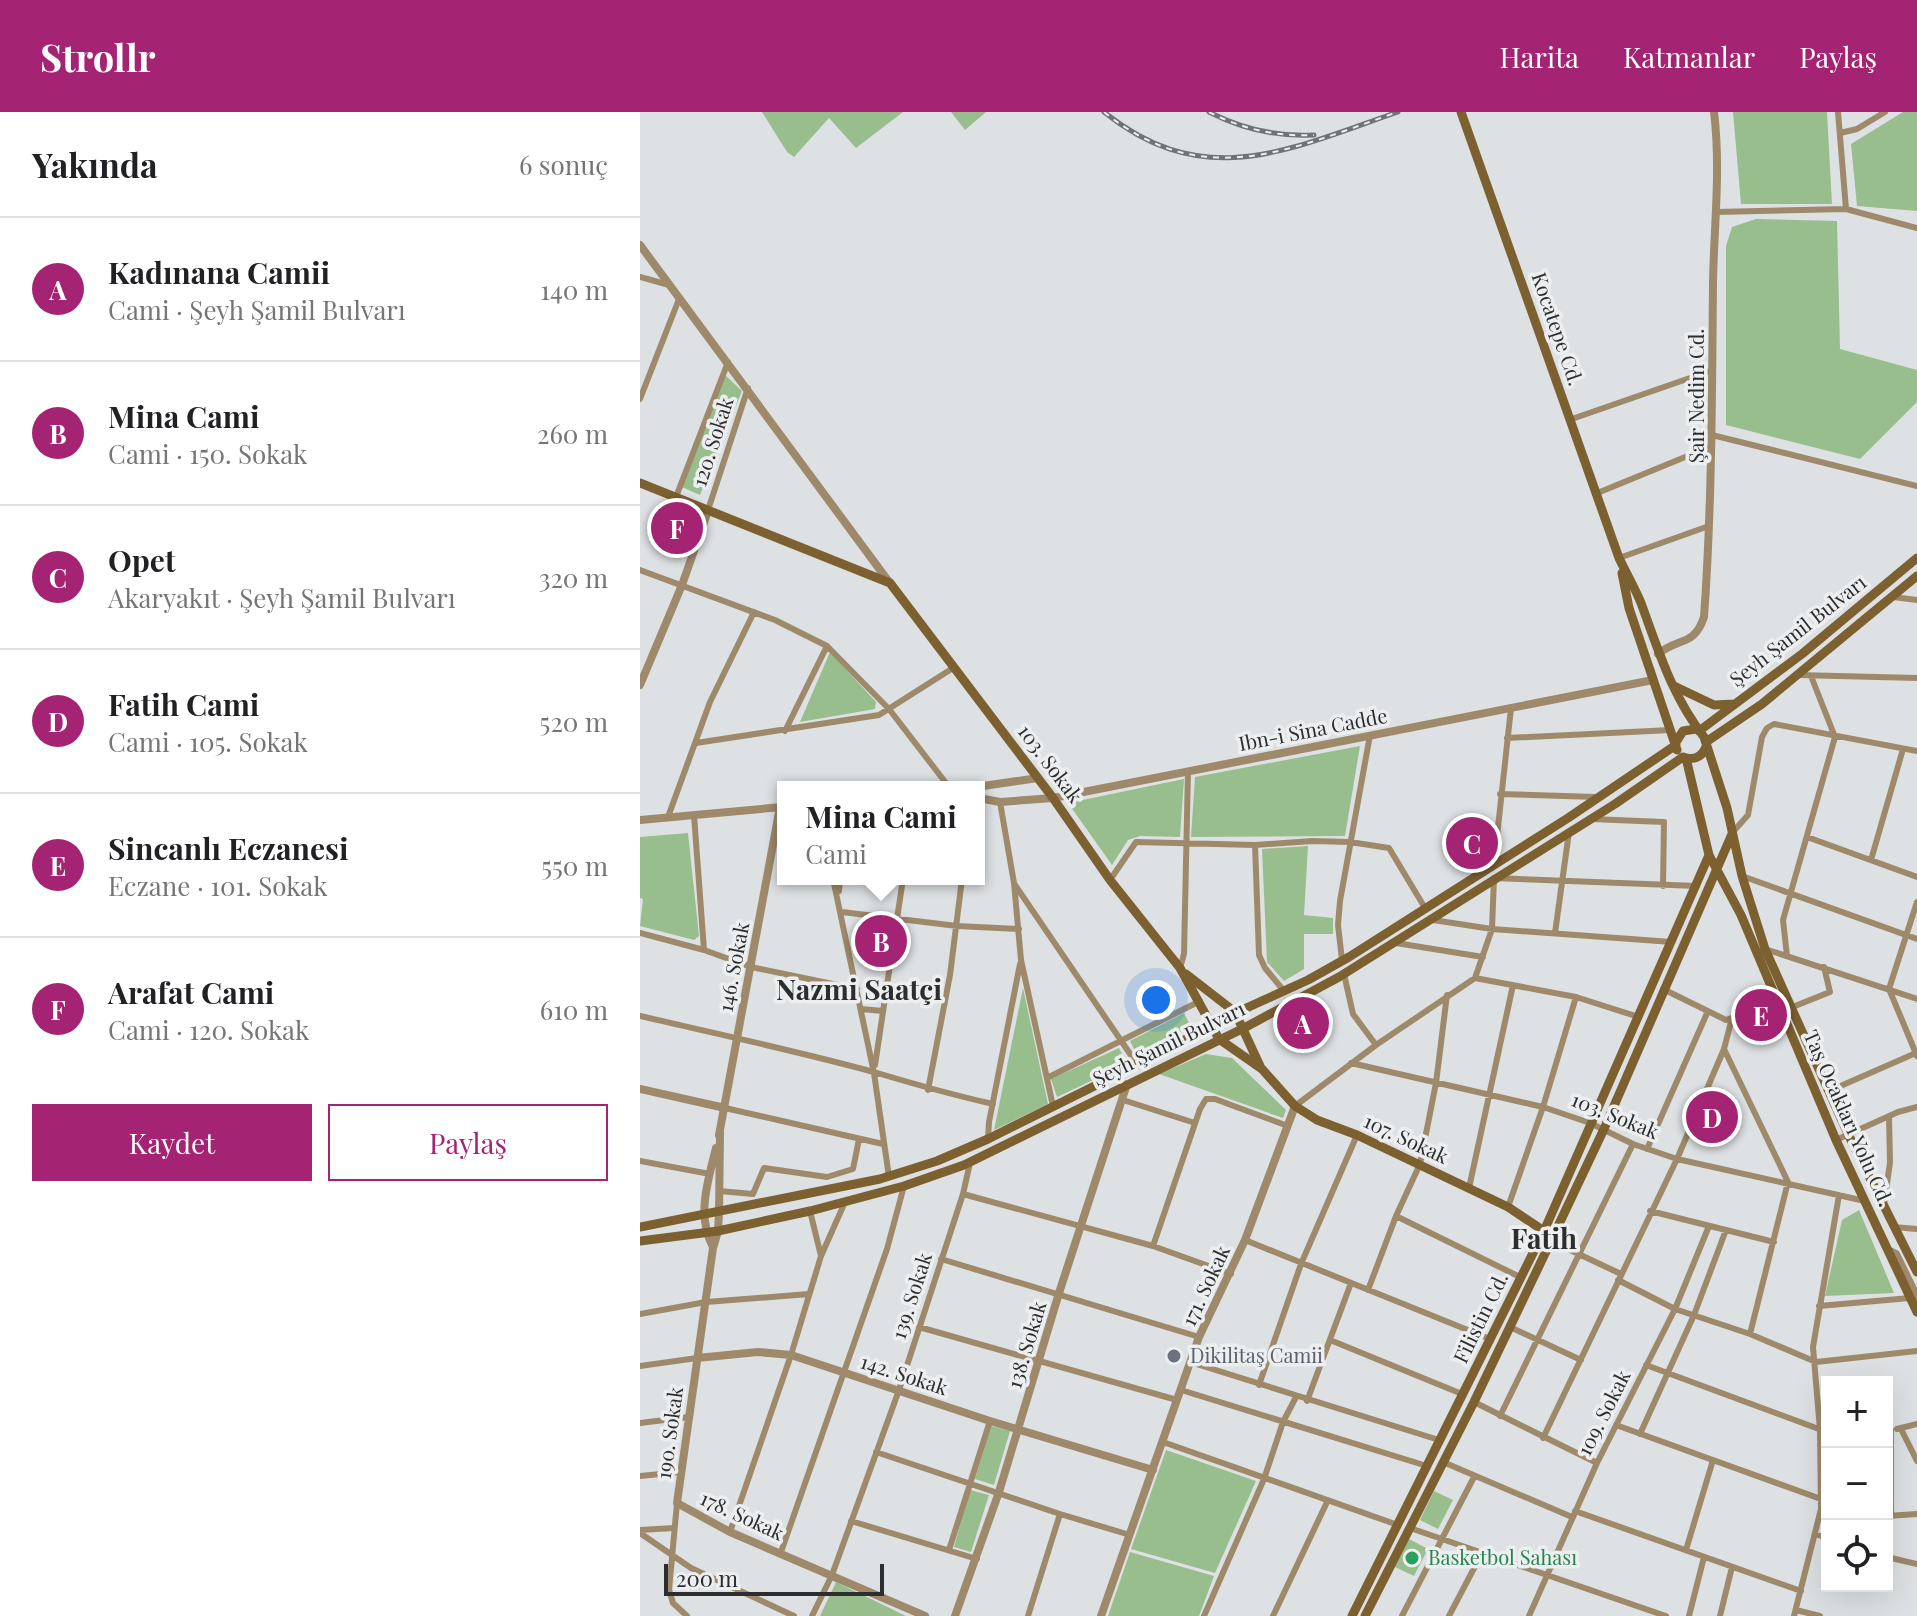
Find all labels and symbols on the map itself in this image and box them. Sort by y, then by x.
street label: Kocatepe Cd. [1526,268,1590,389]
street label: Şair Nedim Cd. [1682,329,1709,463]
street label: 120. Sokak [684,393,739,490]
pin: F [651,498,703,558]
street label: Şeyh Şamil Bulvarı [1723,568,1871,692]
street label: Ibn-i Sina Cadde [1236,701,1389,756]
street label: 103. Sokak [1013,718,1090,808]
pin: C [1446,813,1498,873]
pin: B [855,911,907,971]
street label: 146. Sokak [711,919,754,1014]
district label: Nazmi Saatçi [776,970,942,1007]
your location [1136,980,1176,1020]
pin: E [1735,985,1787,1045]
pin: A [1277,993,1329,1053]
street label: Şeyh Şamil Bulvarı [1088,994,1249,1091]
street label: Taş Ocakları Yolu Cd. [1798,1025,1900,1210]
street label: 103. Sokak [1568,1085,1663,1144]
pin: D [1686,1087,1738,1147]
street label: 107. Sokak [1360,1106,1453,1169]
district label: Fatih [1511,1219,1577,1256]
street label: 171. Sokak [1174,1241,1235,1330]
street label: 139. Sokak [884,1249,937,1342]
street label: Filistin Cd. [1446,1267,1513,1367]
street label: 138. Sokak [1000,1298,1052,1391]
place label: Dikilitaş Camii [1190,1341,1323,1368]
street label: 142. Sokak [857,1347,952,1400]
marker: Dikilitaş Camii [1165,1347,1183,1365]
street label: 109. Sokak [1570,1365,1636,1460]
street label: 190. Sokak [649,1385,688,1481]
street label: 178. Sokak [696,1484,789,1546]
place label: Basketbol Sahası [1428,1543,1577,1570]
marker: Basketbol Sahası [1403,1549,1421,1567]
scale bar [664,1560,884,1596]

